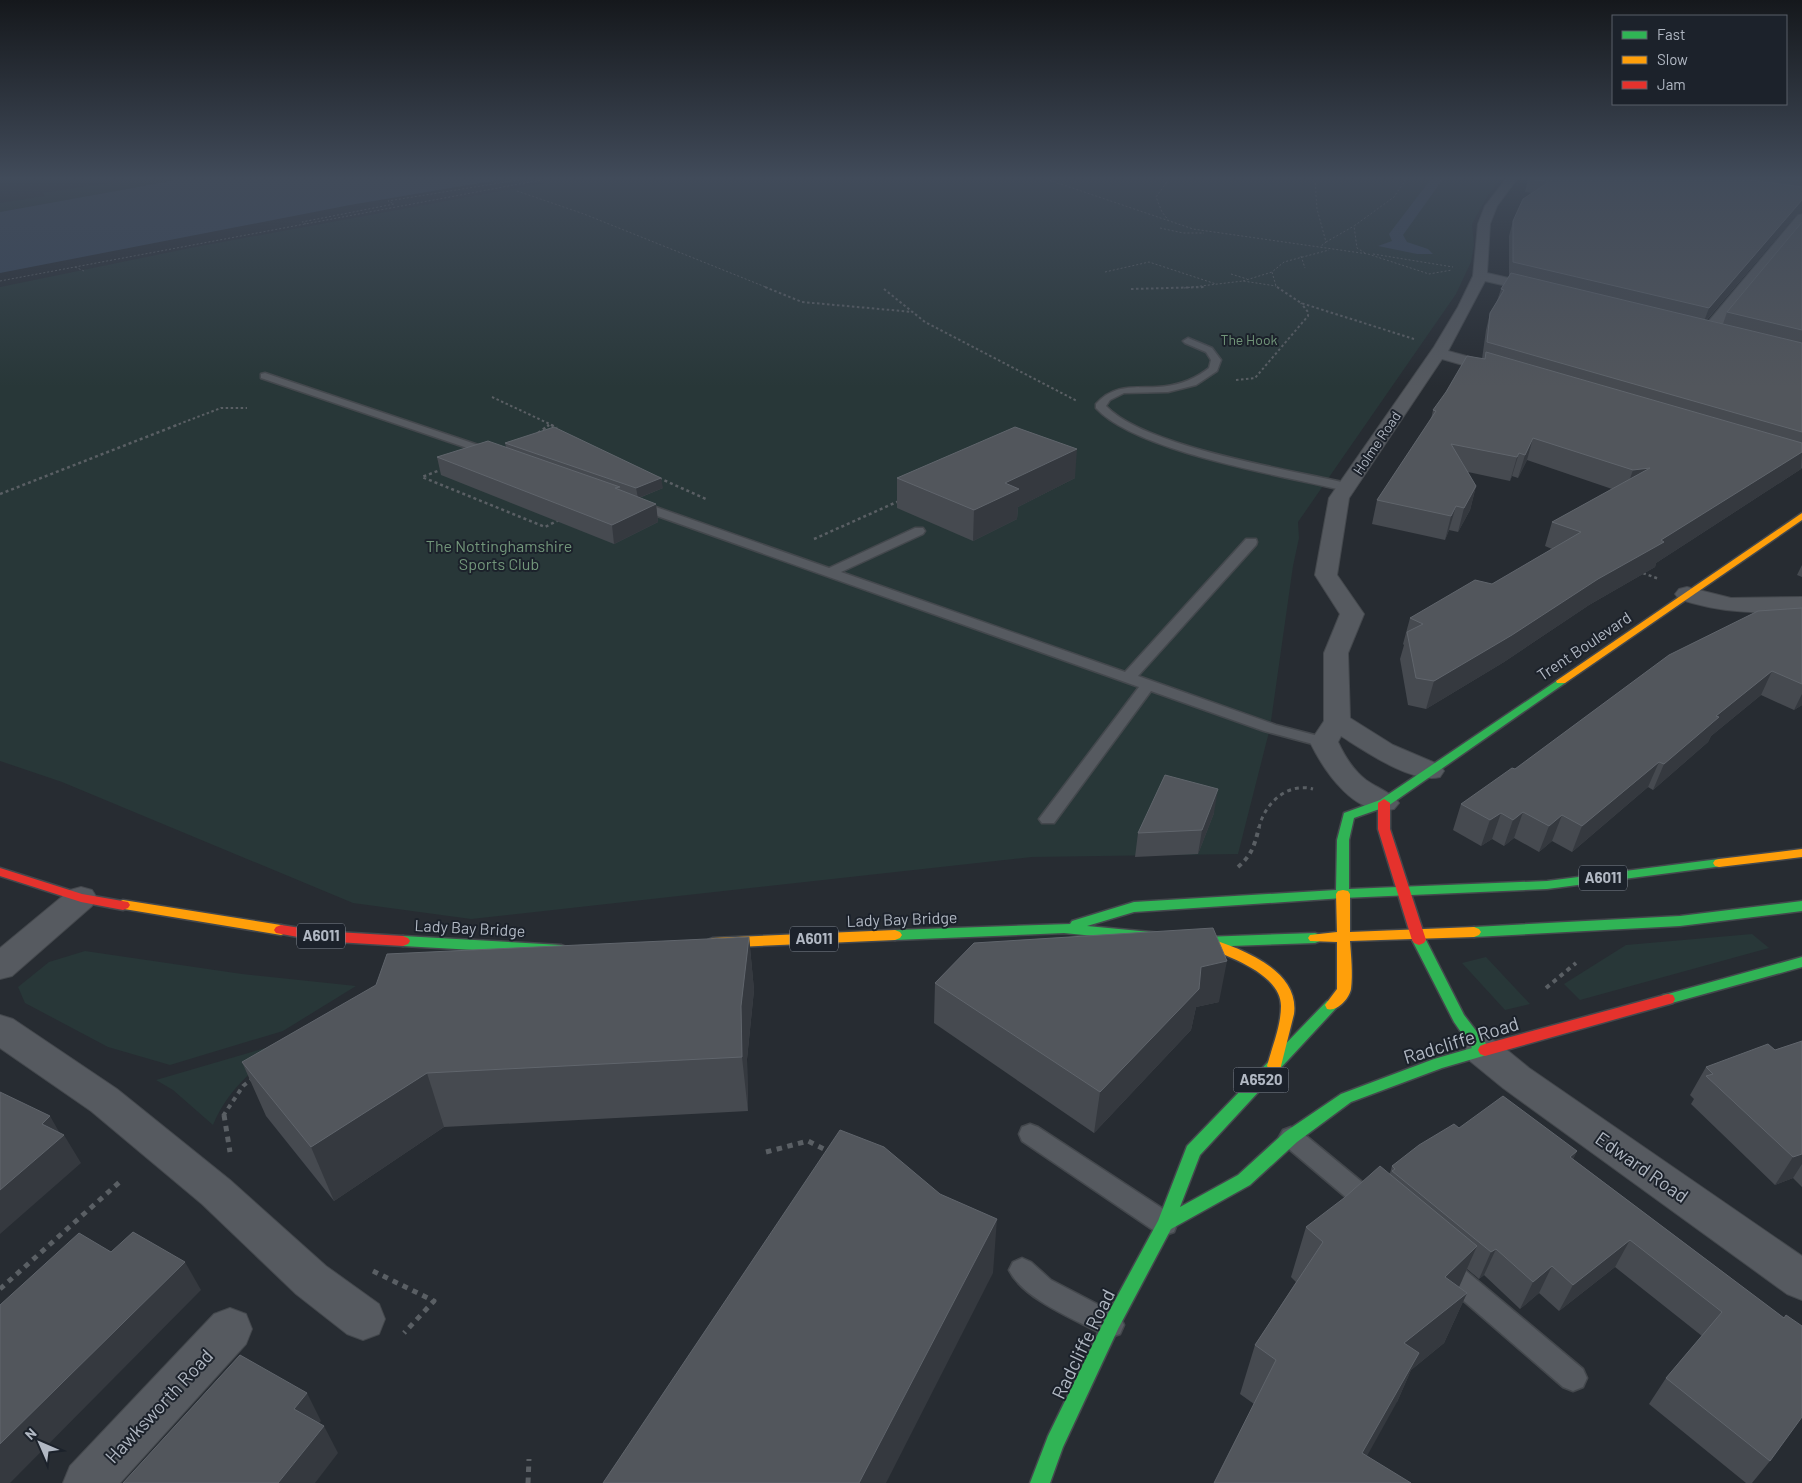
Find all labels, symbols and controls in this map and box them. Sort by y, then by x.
legend [1612,15,1787,105]
text: Fast [1657,25,1685,43]
text: Slow [1657,50,1688,68]
text: Jam [1657,75,1686,93]
park label: The Hook [1220,331,1278,348]
street label: Holme Road [1349,408,1404,478]
park label: The Nottinghamshire Sports Club [426,536,572,573]
street label: Trent Boulevard [1533,607,1634,684]
road number: A6011 [1579,866,1627,890]
street label: Lady Bay Bridge [846,907,958,930]
street label: Lady Bay Bridge [414,915,526,940]
road number: A6011 [297,924,345,948]
road number: A6011 [790,926,838,952]
street label: Radcliffe Road [1400,1011,1521,1068]
road number: A6520 [1234,1068,1288,1092]
street label: Edward Road [1591,1126,1693,1207]
street label: Radcliffe Road [1046,1285,1119,1402]
street label: Hawksworth Road [100,1344,217,1467]
north arrow [15,1418,65,1468]
text: N [21,1424,40,1443]

